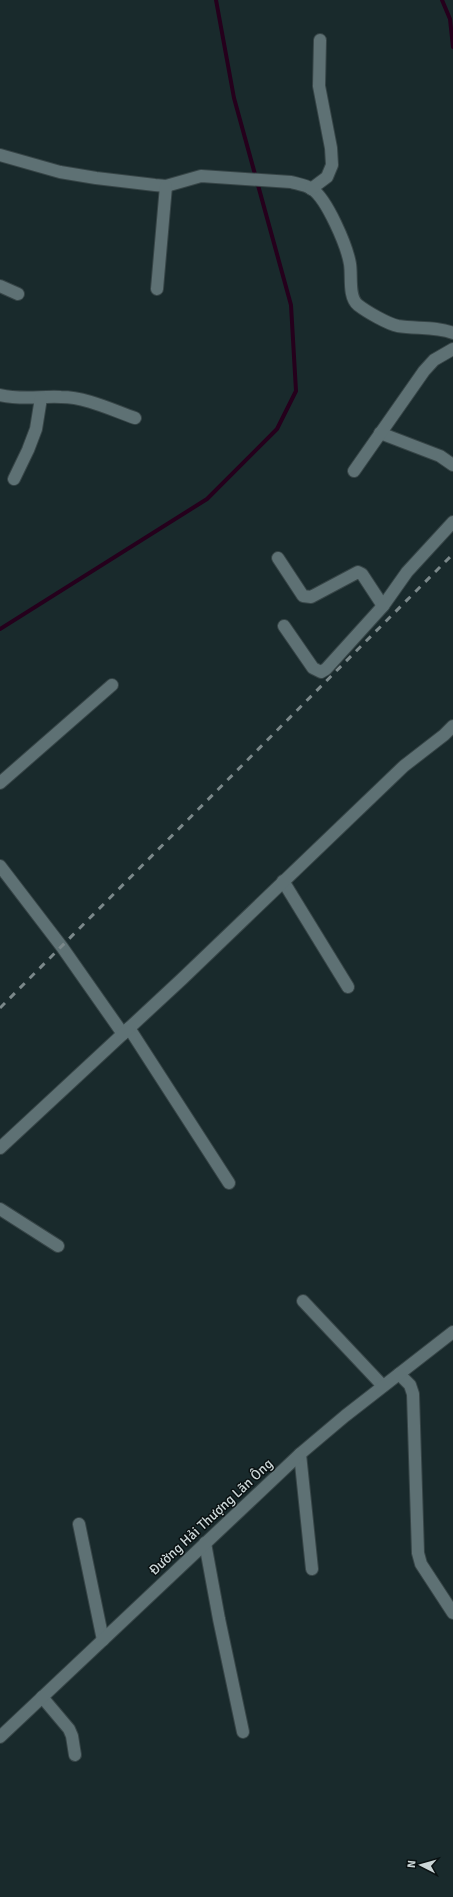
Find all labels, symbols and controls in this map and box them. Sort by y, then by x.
street label: Đường Hải Thượng Lãn Ông [146,1455,276,1579]
north arrow [401,1845,441,1885]
text: N [405,1860,418,1868]

